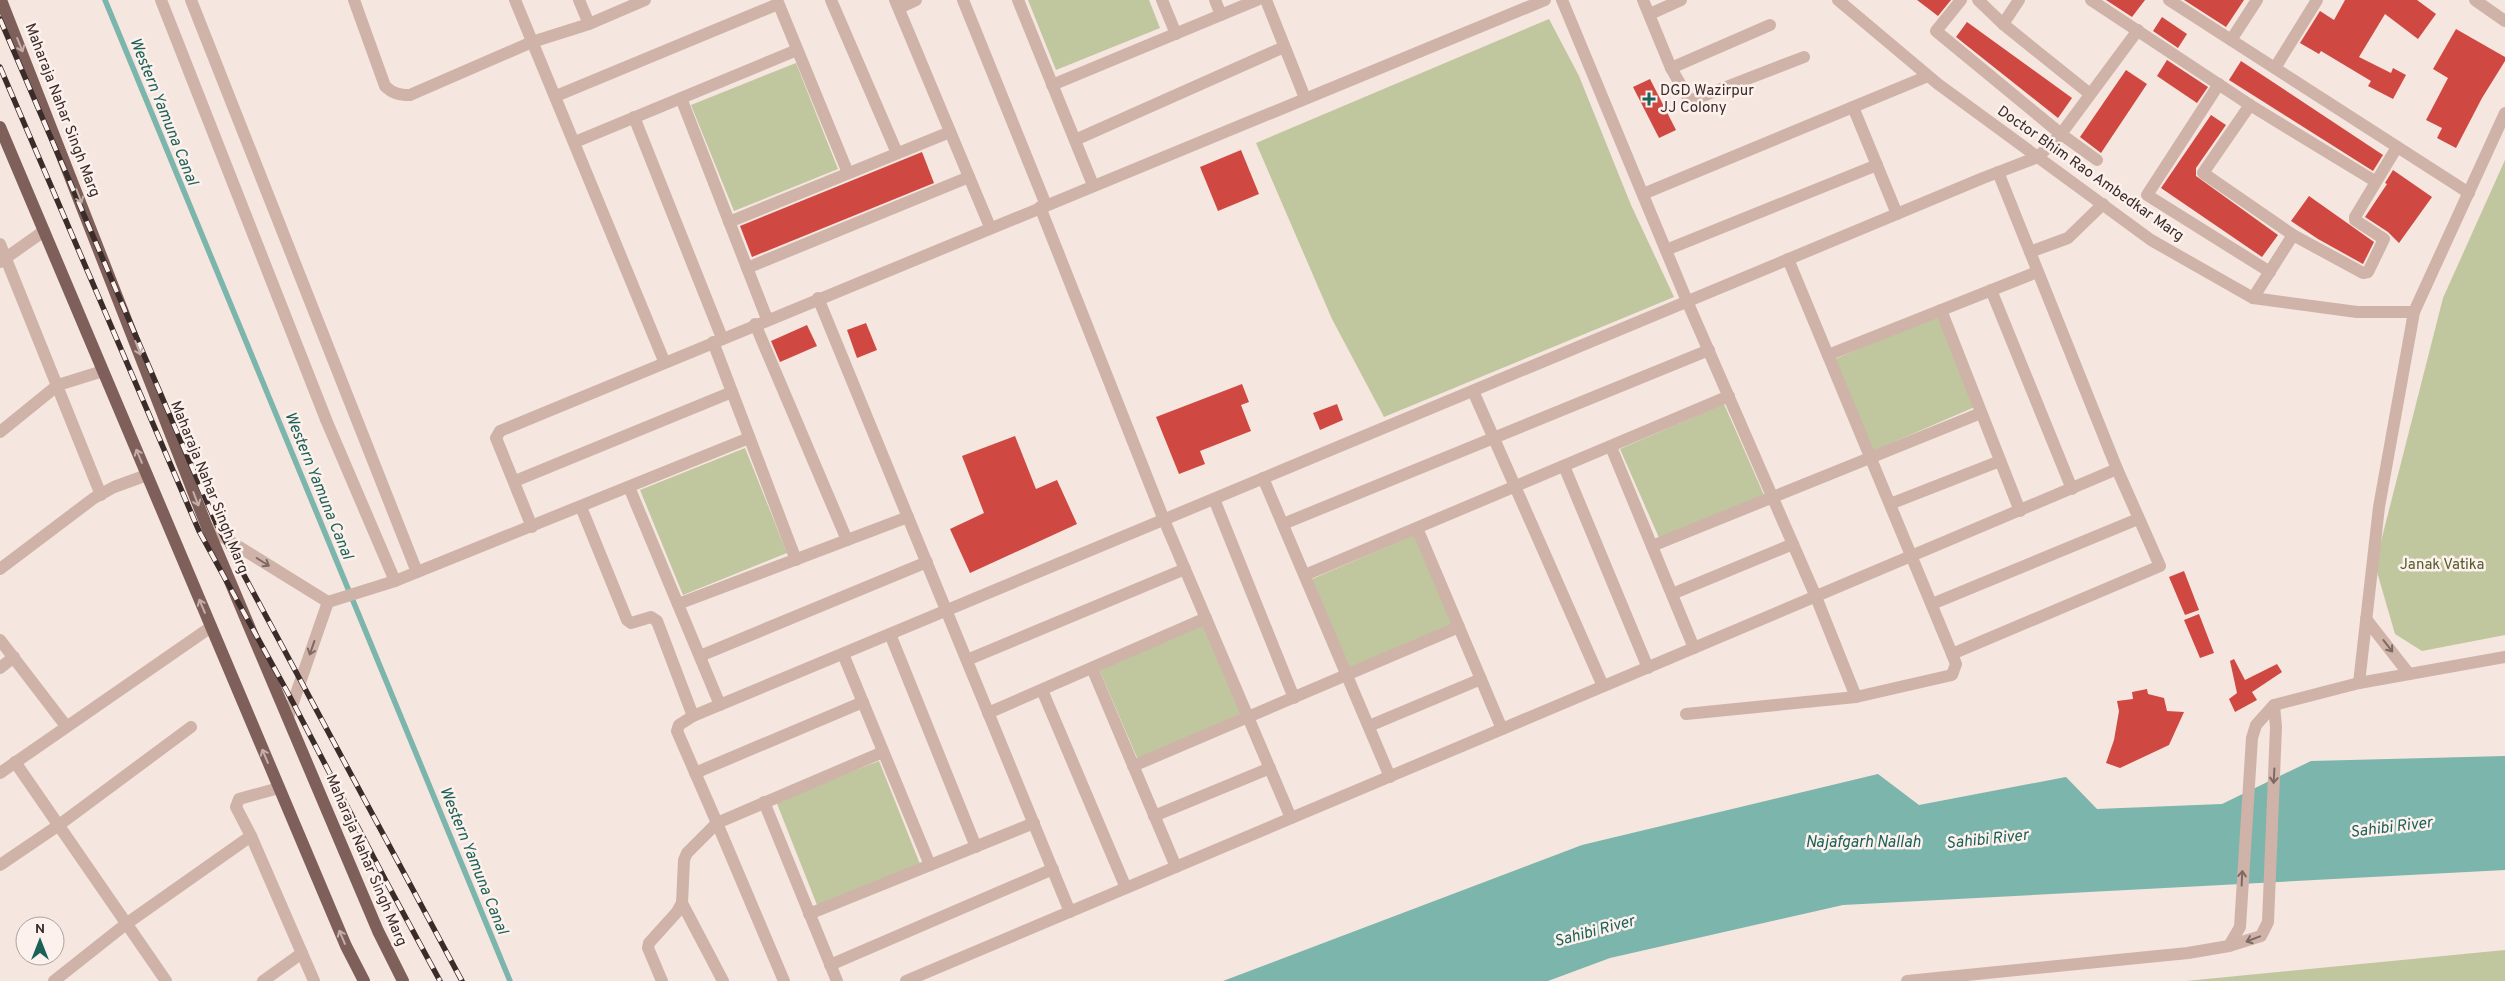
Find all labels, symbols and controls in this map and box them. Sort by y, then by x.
street label: Maharaja Nahar Singh Marg [20,21,104,200]
water label: Western Yamuna Canal [124,35,202,189]
one-way arrow [16,37,25,52]
place label: DGD Wazirpur JJ Colony [1660,82,1754,118]
marker: DGD Wazirpur JJ Colony [1642,92,1656,106]
street label: Doctor Bhim Rao Ambedkar Marg [1993,102,2187,246]
one-way arrow [75,188,84,204]
one-way arrow [134,340,143,355]
street label: Maharaja Nahar Singh Marg [165,398,252,577]
water label: Western Yamuna Canal [279,409,357,563]
one-way arrow [133,449,143,464]
one-way arrow [193,492,202,507]
park label: Janak Vatika [2400,556,2484,575]
one-way arrow [256,557,270,567]
one-way arrow [197,599,207,614]
one-way arrow [2382,639,2393,652]
one-way arrow [307,640,316,656]
one-way arrow [260,748,269,763]
one-way arrow [2269,767,2279,783]
street label: Maharaja Nahar Singh Marg [321,772,410,949]
water label: Western Yamuna Canal [434,784,512,938]
water label: Sahibi River [2349,813,2435,843]
water label: Sahibi River [1945,826,2031,854]
water label: Najafgarh Nallah [1805,833,1921,853]
one-way arrow [2238,870,2247,886]
water label: Sahibi River [1552,911,1639,952]
north arrow [15,916,65,966]
text: N [35,921,45,938]
one-way arrow [337,930,347,945]
one-way arrow [2246,935,2261,944]

